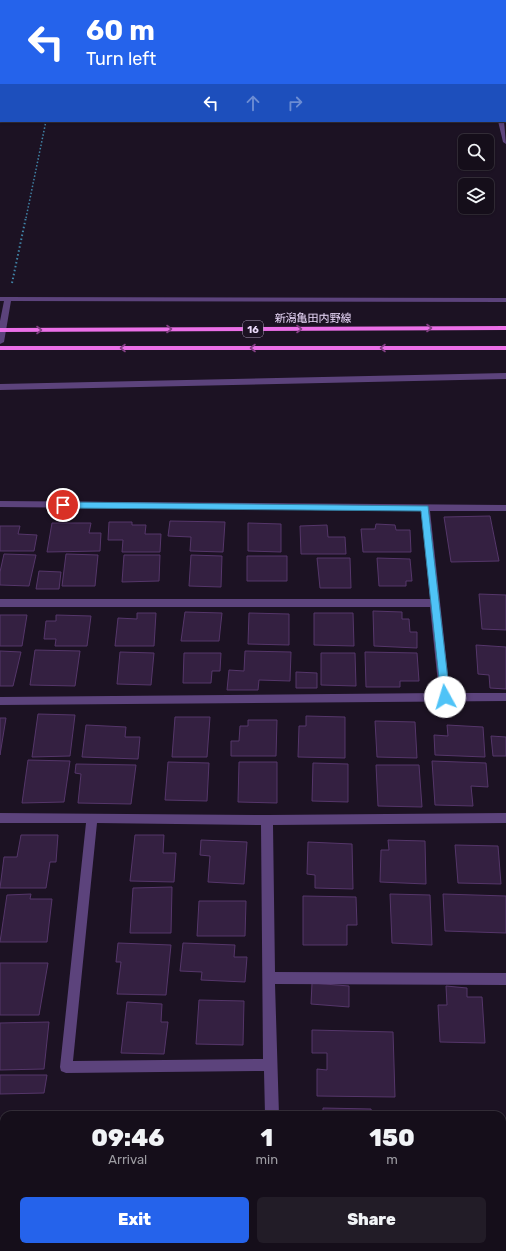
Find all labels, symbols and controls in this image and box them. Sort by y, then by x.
text: 60 m [86,14,155,47]
icon: left [20,16,72,68]
text: Turn left [86,48,156,70]
icon: left [200,92,222,114]
icon: ahead [242,92,264,114]
icon: right [284,92,306,114]
map controls [458,134,494,214]
button: search [458,134,494,170]
button: layers [458,178,494,214]
street label: 新潟亀田内野線 [275,312,352,325]
road number: 16 [243,321,263,337]
one-way arrow [426,324,432,332]
one-way arrow [166,325,172,333]
one-way arrow [296,325,302,333]
one-way arrow [36,326,42,334]
one-way arrow [120,344,126,352]
one-way arrow [250,344,256,352]
one-way arrow [380,344,386,352]
pin [46,488,80,522]
icon: arrive [52,494,74,516]
position arrow [424,676,466,718]
text: 09:46 [91,1124,164,1152]
text: 1 [261,1124,273,1152]
text: 150 [369,1124,415,1152]
text: Arrival [108,1152,147,1167]
text: min [256,1152,278,1167]
text: m [386,1152,398,1167]
button: Exit [20,1197,249,1243]
button: Share [257,1197,486,1243]

